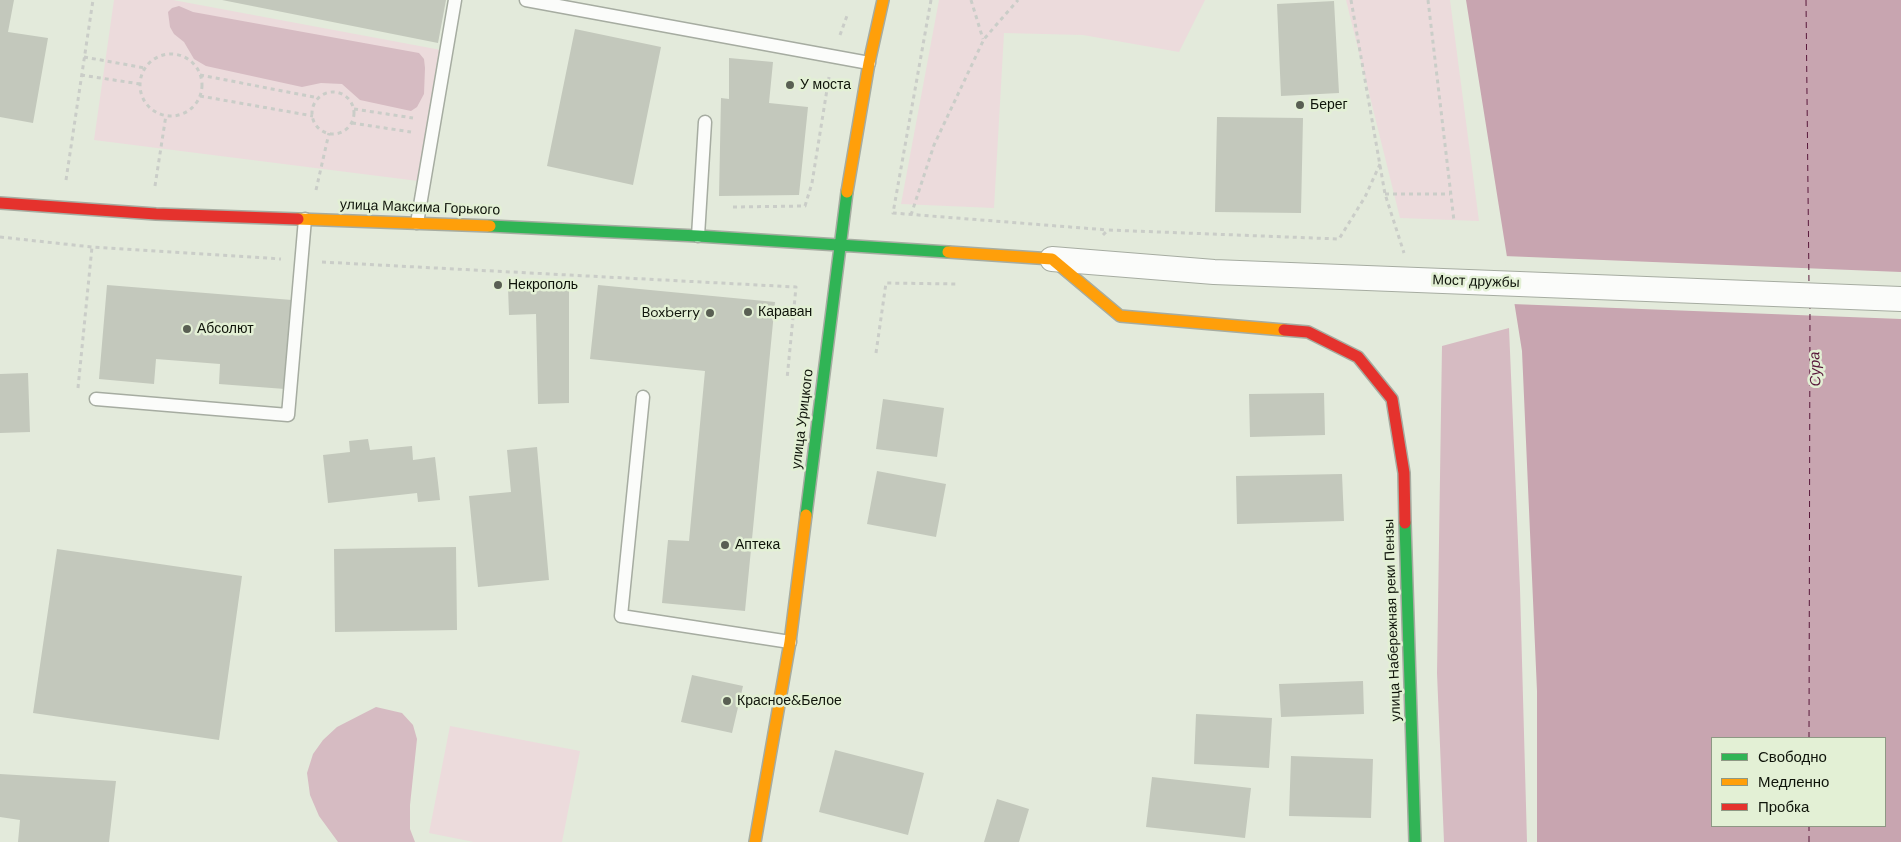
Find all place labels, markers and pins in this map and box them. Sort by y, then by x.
place label: У моста [800,77,851,93]
marker: У моста [784,79,796,91]
place label: Берег [1310,97,1348,113]
marker: Берег [1294,99,1306,111]
place label: Некрополь [508,277,578,293]
marker: Некрополь [492,279,504,291]
place label: Караван [758,304,812,320]
place label: Boxberry [642,305,700,321]
marker: Караван [742,306,754,318]
marker: Boxberry [704,307,716,319]
place label: Абсолют [197,321,254,337]
marker: Абсолют [181,323,193,335]
place label: Аптека [735,537,780,553]
marker: Аптека [719,539,731,551]
place label: Красное&Белое [737,693,842,709]
marker: Красное&Белое [721,695,733,707]

